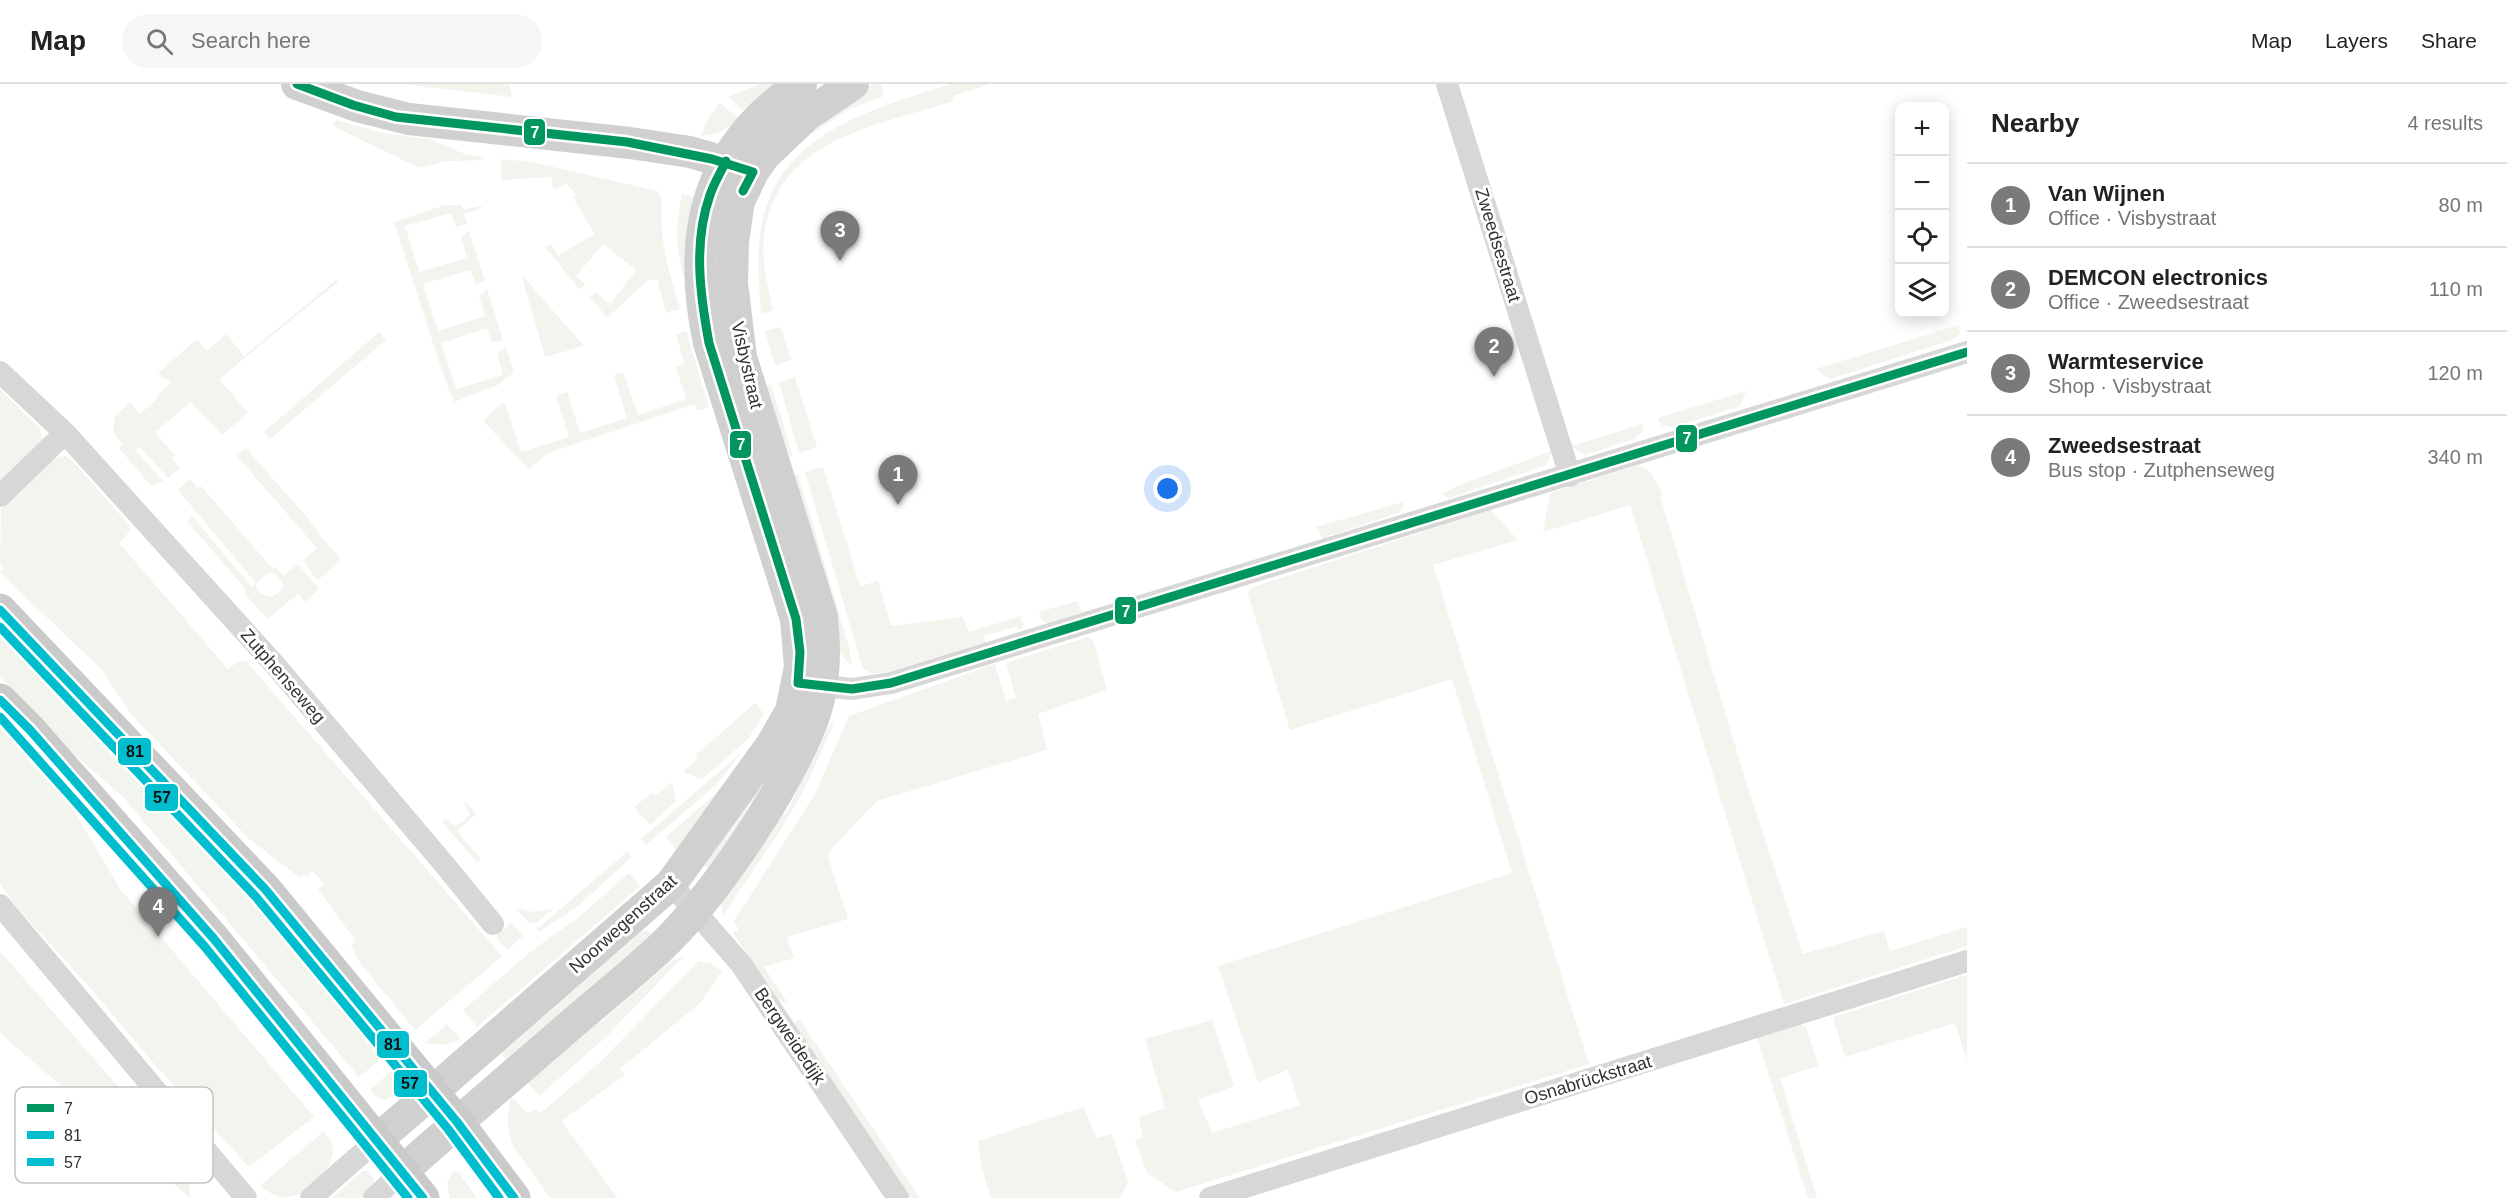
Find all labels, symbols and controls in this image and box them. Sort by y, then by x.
search box [122,14,542,68]
text: Map [30,25,86,56]
icon: search [143,25,176,58]
text: Search here [191,28,311,53]
text: Map [2251,29,2292,52]
text: Layers [2325,29,2388,52]
text: Share [2421,29,2477,52]
map controls [1895,102,1949,318]
button: + [1895,102,1949,156]
text: Nearby [1991,108,2079,138]
text: 4 results [2407,112,2483,134]
line badge: 7 [523,118,546,146]
text: 7 [531,124,540,141]
button: − [1895,156,1949,210]
text: Van Wijnen [2048,181,2165,206]
street label: Zweedsestraat [1471,186,1525,304]
text: 1 [2005,194,2016,216]
text: 80 m [2439,194,2483,216]
text: Office · Visbystraat [2048,207,2216,229]
button: locate [1895,210,1949,264]
pin: 3 [820,212,860,261]
button: layers [1895,264,1949,318]
text: DEMCON electronics [2048,265,2268,290]
text: 2 [2005,278,2016,300]
text: 110 m [2429,278,2483,300]
text: Office · Zweedsestraat [2048,291,2249,313]
street label: Visbystraat [727,320,767,410]
pin: 2 [1474,328,1514,377]
text: Warmteservice [2048,349,2204,374]
text: 3 [2005,362,2016,384]
text: 120 m [2427,362,2483,384]
text: Shop · Visbystraat [2048,375,2211,397]
line badge: 7 [1675,424,1698,453]
line badge: 7 [729,430,752,459]
text: 7 [1683,430,1692,447]
text: Zweedsestraat [2048,433,2201,458]
text: 7 [737,436,746,453]
text: 4 [2005,446,2016,468]
text: 340 m [2427,446,2483,468]
pin: 1 [878,456,918,505]
text: Bus stop · Zutphenseweg [2048,459,2275,481]
your location [1153,474,1182,503]
line badge: 7 [1114,596,1137,625]
text: 7 [1122,603,1131,620]
street label: Zutphenseweg [237,625,329,727]
line badge: 81 [117,737,152,766]
text: 81 [126,743,144,760]
line badge: 57 [144,783,179,812]
text: 57 [153,789,171,806]
street label: Noorwegenstraat [565,871,681,977]
pin: 4 [138,888,178,937]
street label: Bergweidedijk [750,984,830,1089]
line badge: 81 [376,1030,410,1059]
text: 81 [384,1036,402,1053]
street label: Osnabrückstraat [1522,1051,1654,1109]
line badge: 57 [393,1069,428,1098]
text: 57 [401,1075,419,1092]
legend [15,1087,213,1183]
text: 7 [64,1100,73,1117]
text: 81 [64,1127,82,1144]
text: 57 [64,1154,82,1171]

